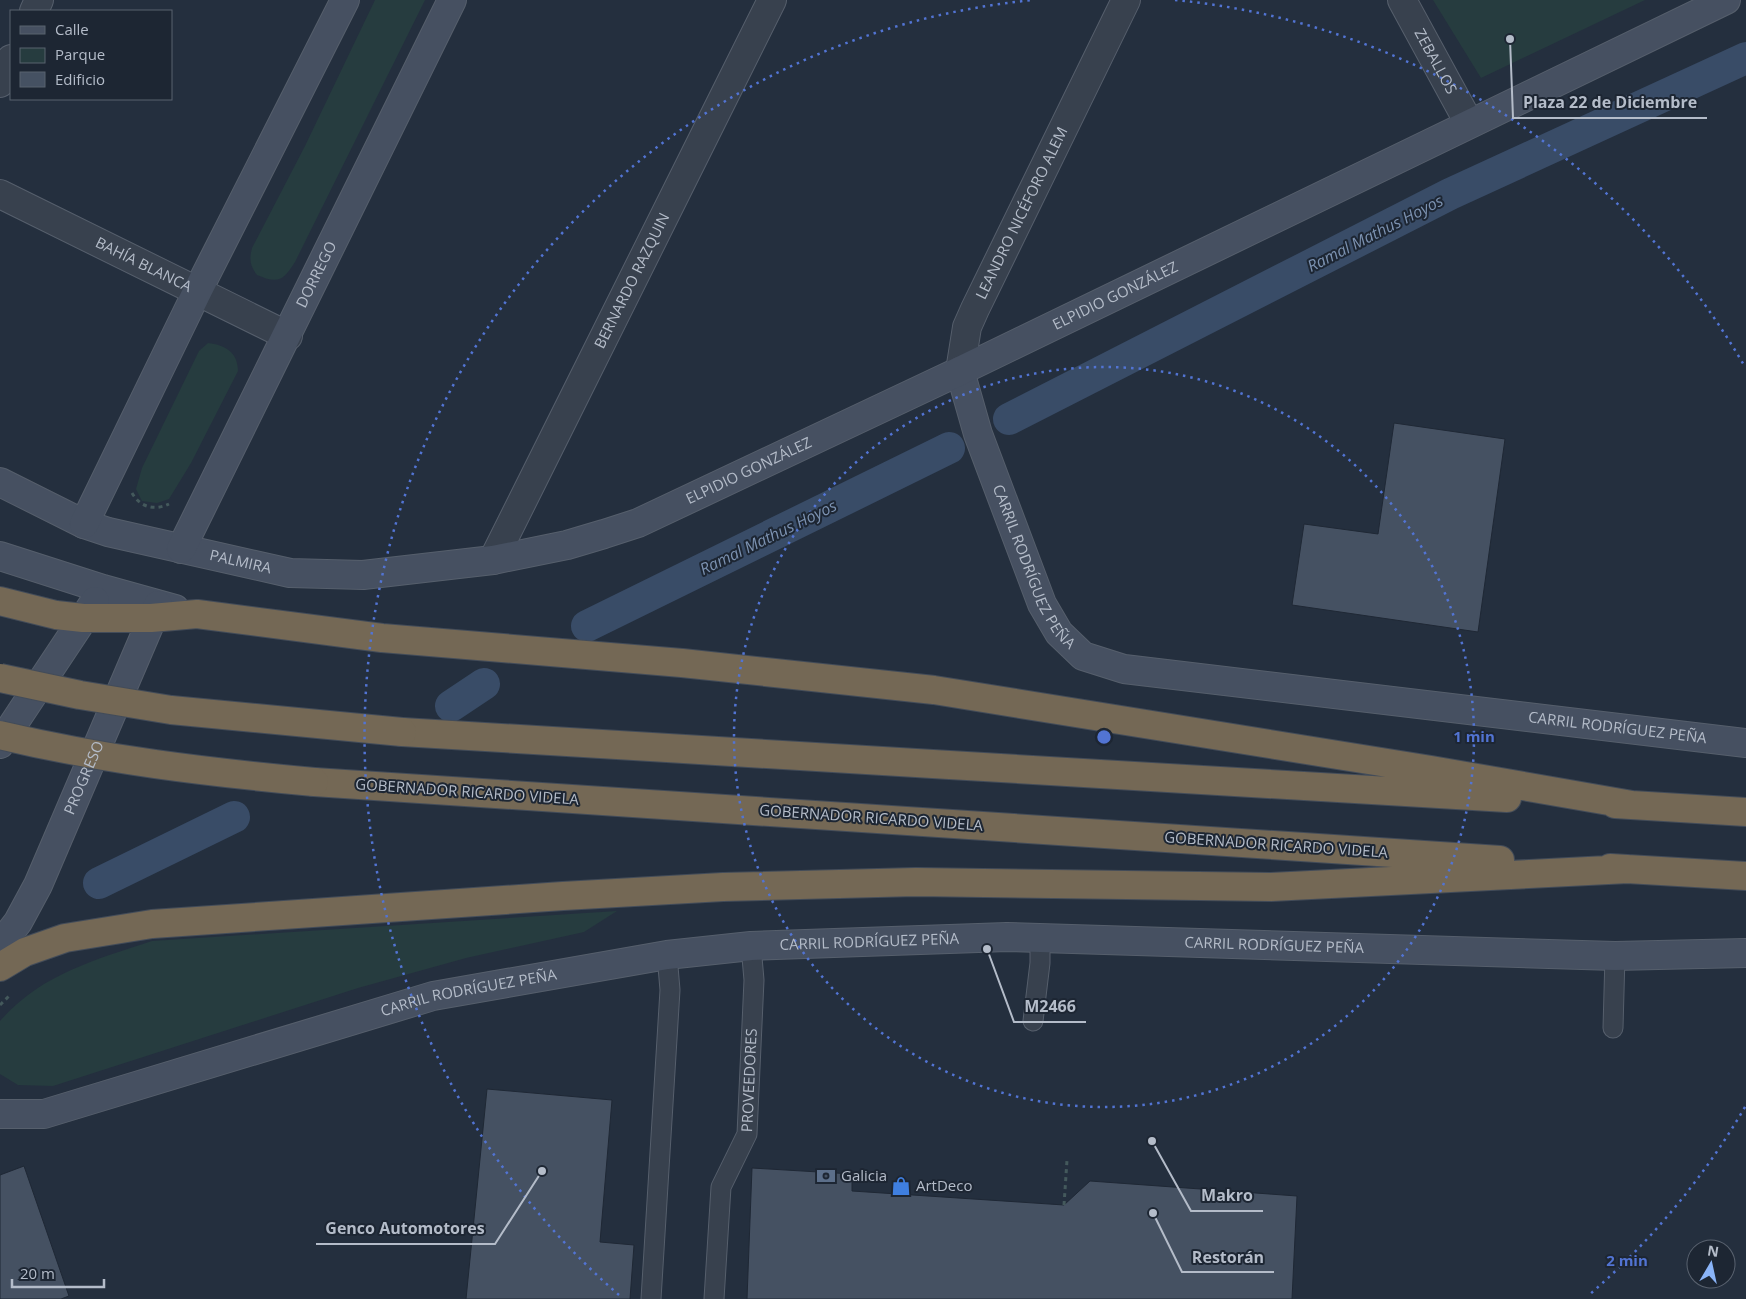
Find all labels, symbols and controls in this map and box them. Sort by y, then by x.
legend [10,10,172,100]
text: Calle [55,19,89,39]
street label: ZEBALLOS [1410,25,1462,97]
text: Parque [55,44,105,64]
text: Edificio [55,69,105,89]
callout: Plaza 22 de Diciembre [1513,87,1707,118]
text: Plaza 22 de Diciembre [1523,91,1697,113]
street label: LEANDRO NICÉFORO ALEM [970,123,1072,302]
water label: Ramal Mathus Hoyos [1303,189,1447,277]
street label: BERNARDO RAZQUIN [589,209,673,352]
street label: BAHÍA BLANCA [92,232,196,296]
street label: DORREGO [291,237,340,311]
street label: ELPIDIO GONZÁLEZ [1049,256,1181,334]
street label: ELPIDIO GONZÁLEZ [682,432,814,508]
street label: CARRIL RODRÍGUEZ PEÑA [989,481,1081,653]
water label: Ramal Mathus Hoyos [696,494,840,580]
street label: PALMIRA [208,544,274,578]
street label: CARRIL RODRÍGUEZ PEÑA [1527,706,1708,747]
text: 1 min [1453,726,1495,746]
centre of rings [1095,728,1113,746]
street label: PROGRESO [58,737,108,817]
street label: GOBERNADOR RICARDO VIDELA [355,773,580,809]
street label: GOBERNADOR RICARDO VIDELA [759,799,984,835]
street label: GOBERNADOR RICARDO VIDELA [1164,826,1389,862]
street label: CARRIL RODRÍGUEZ PEÑA [779,928,960,954]
street label: CARRIL RODRÍGUEZ PEÑA [1184,932,1365,957]
street label: CARRIL RODRÍGUEZ PEÑA [378,963,558,1020]
callout: M2466 [1014,991,1086,1022]
text: M2466 [1024,995,1076,1017]
street label: PROVEEDORES [736,1028,761,1133]
bank icon: Galicia [815,1165,837,1187]
place label: Galicia [841,1165,887,1185]
shop icon: ArtDeco [890,1175,912,1197]
place label: ArtDeco [916,1175,972,1195]
callout: Makro [1191,1180,1263,1211]
text: Makro [1201,1184,1253,1206]
callout: Genco Automotores [316,1213,495,1244]
text: Genco Automotores [325,1217,485,1239]
north arrow [1686,1239,1736,1289]
text: N [1706,1240,1720,1261]
callout: Restorán [1182,1241,1274,1272]
text: Restorán [1192,1246,1264,1268]
text: 2 min [1606,1250,1648,1270]
scale bar [12,1256,105,1288]
text: 20 m [20,1263,55,1283]

